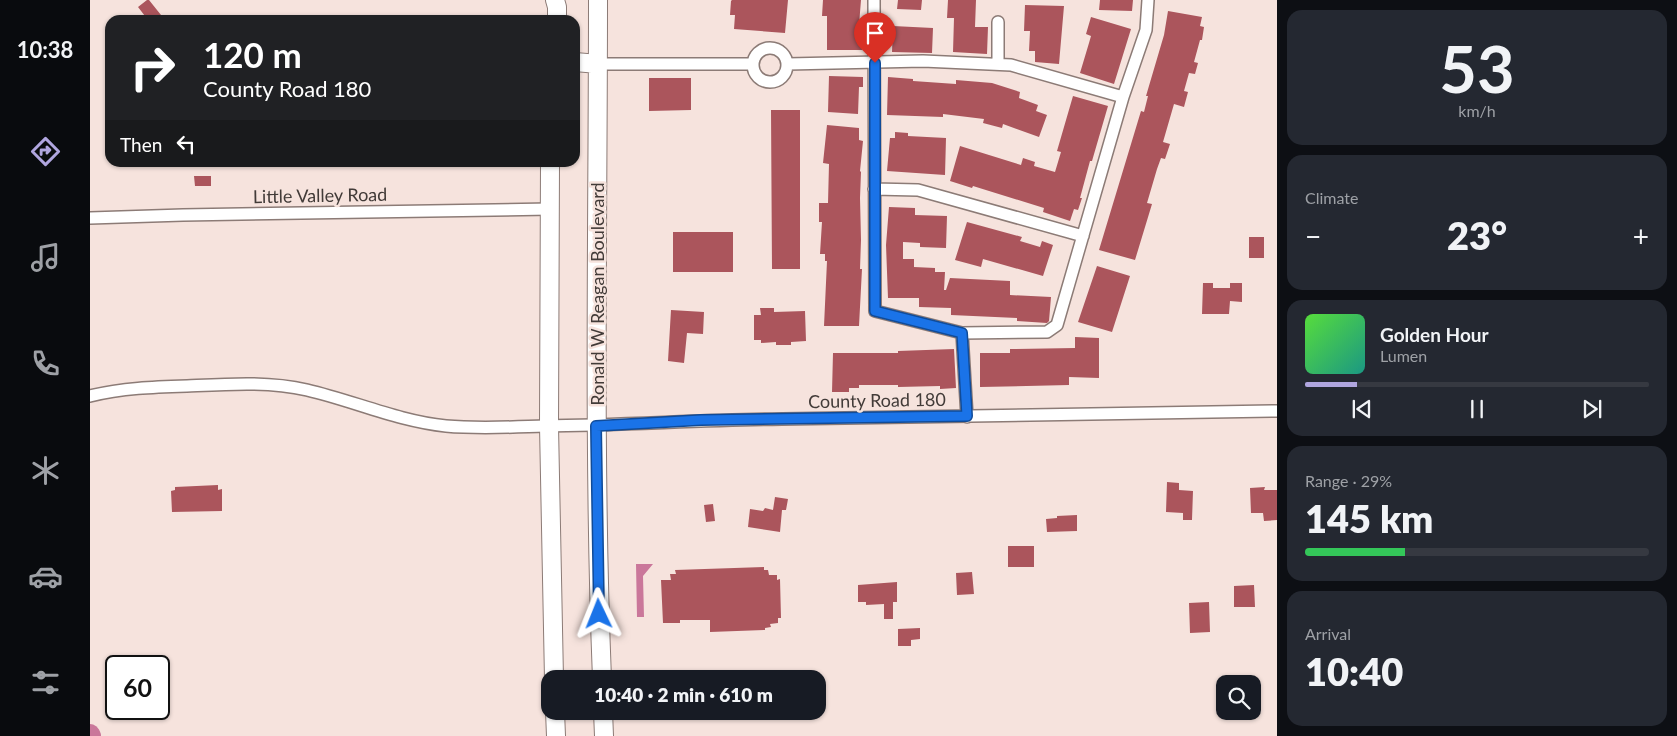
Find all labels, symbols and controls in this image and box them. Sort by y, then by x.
pin [854,12,896,63]
icon: arrive [861,19,889,47]
text: 53 [1439,29,1515,107]
text: 120 m [203,33,302,75]
icon: right [120,35,185,100]
text: 10:38 [17,36,73,63]
text: County Road 180 [203,75,371,102]
text: km/h [1458,101,1496,120]
icon: left [172,130,200,158]
text: Then [120,133,162,156]
icon: directions [28,134,63,169]
street label: Ronald W Reagan Boulevard [586,182,608,406]
street label: Little Valley Road [253,183,387,207]
text: Climate [1305,188,1358,207]
text: 23° [1447,212,1507,258]
text: − [1305,219,1321,253]
text: + [1633,219,1649,253]
icon: music [28,240,63,275]
text: Golden Hour [1380,323,1489,346]
icon: phone [28,346,63,381]
text: Lumen [1380,346,1427,365]
street label: County Road 180 [808,388,946,412]
icon: previous [1348,395,1376,423]
icon: pause [1463,395,1491,423]
icon: next [1578,395,1606,423]
icon: climate [28,453,63,488]
text: Range · 29% [1305,471,1392,490]
text: 145 km [1305,495,1433,541]
icon: car [28,559,63,594]
position arrow [572,587,624,639]
text: Arrival [1305,624,1351,643]
text: 10:40 [1305,648,1403,694]
speed limit sign: 60 [105,655,170,720]
icon: filters [28,665,63,700]
map controls [1216,675,1261,720]
button: search [1216,675,1261,720]
text: 10:40 · 2 min · 610 m [594,683,773,706]

